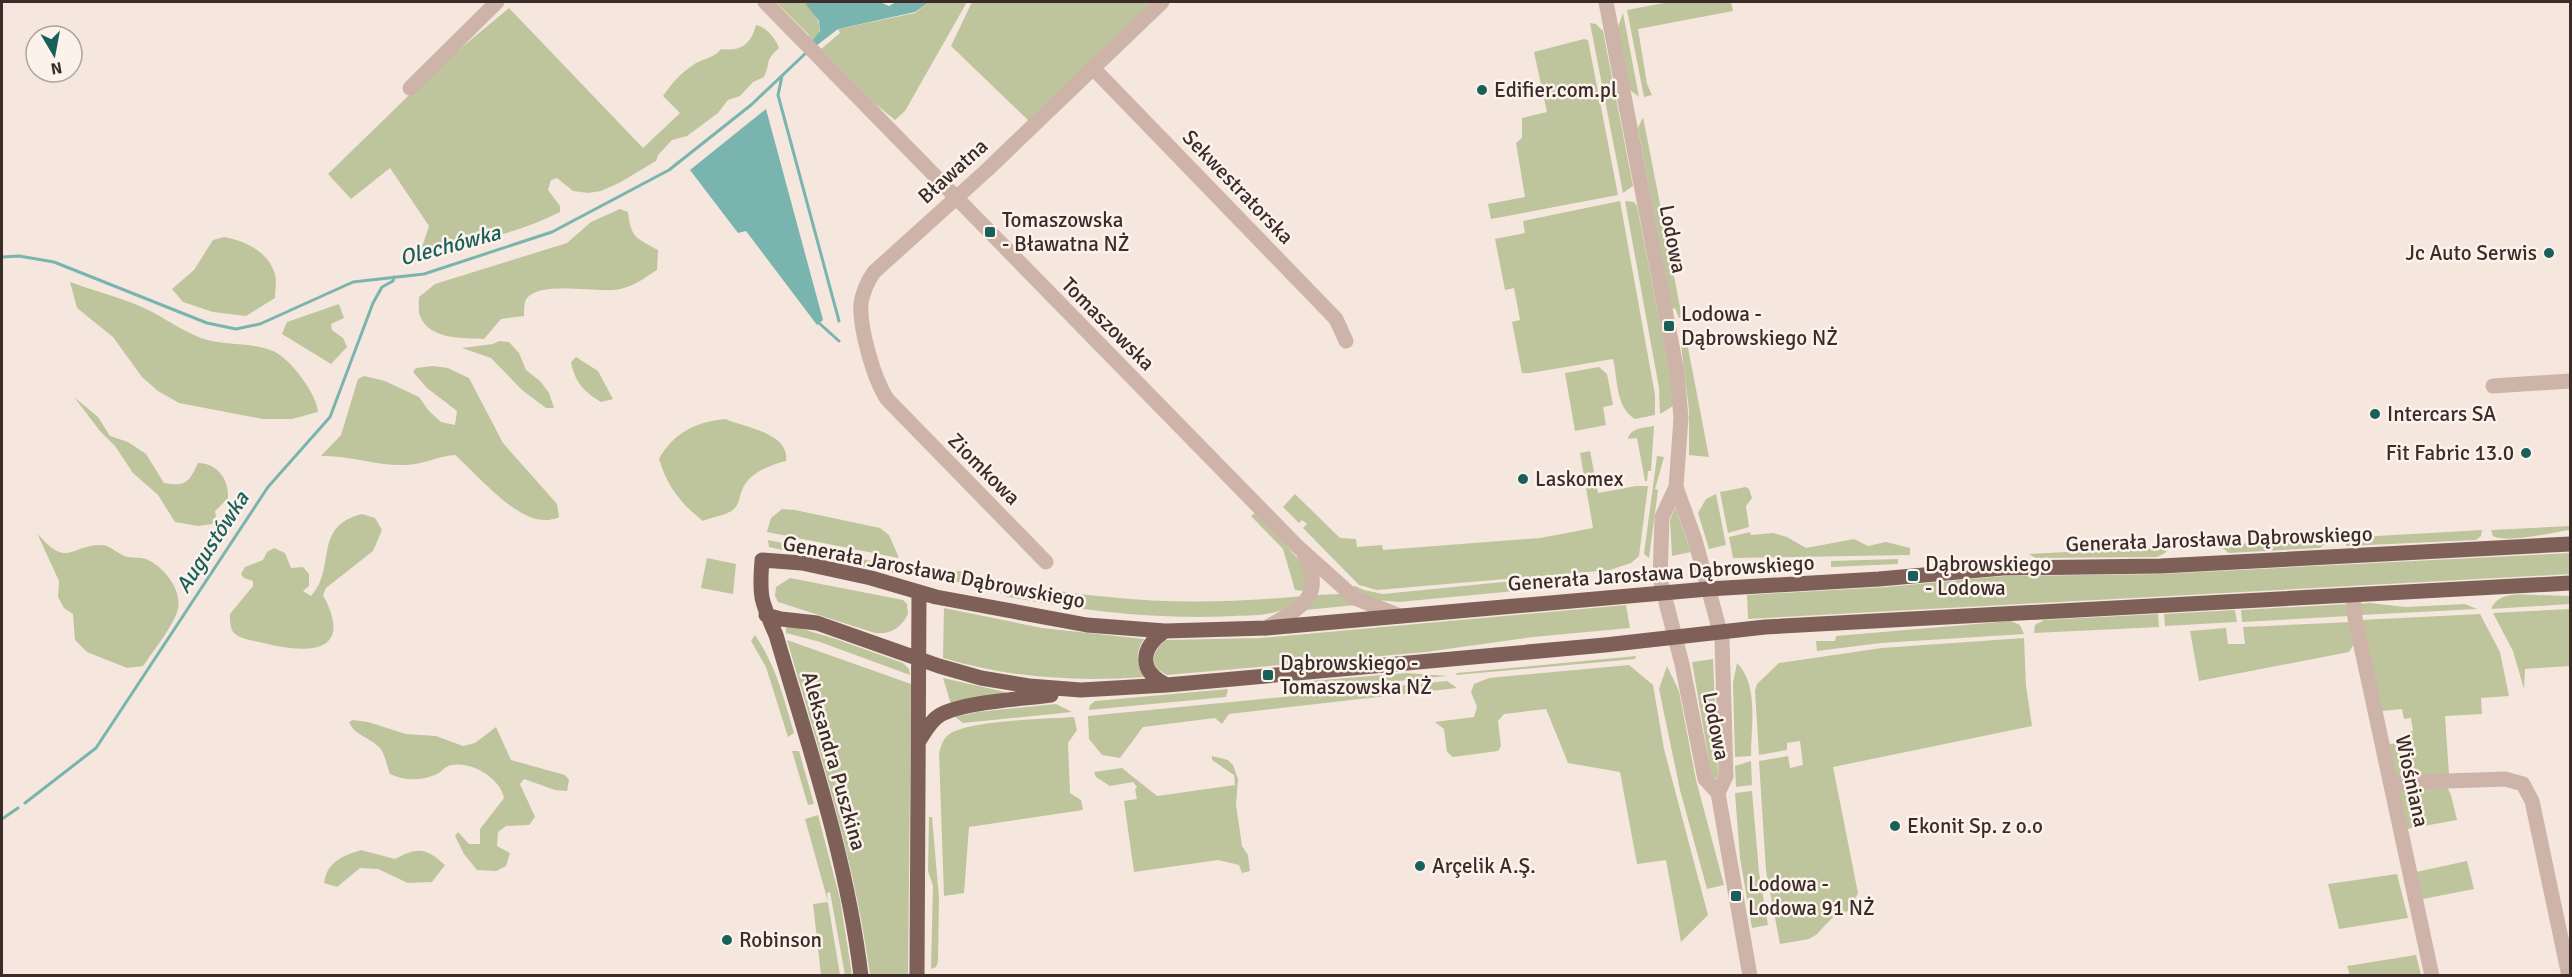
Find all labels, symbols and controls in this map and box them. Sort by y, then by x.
north arrow [24,24,84,84]
text: N [49,57,64,79]
place label: Edifier.com.pl [1494,77,1617,103]
marker: Edifier.com.pl [1475,83,1489,97]
street label: Sekwestratorska [1177,124,1299,250]
street label: Bławatna [913,133,993,209]
street label: Lodowa [1654,203,1692,275]
place label: Tomaszowska - Bławatna NŻ [1002,207,1130,257]
water label: Olechówka [397,218,504,271]
marker: Tomaszowska - Bławatna NŻ [983,225,997,239]
place label: Jc Auto Serwis [2406,240,2537,266]
marker: Jc Auto Serwis [2542,246,2556,260]
street label: Tomaszowska [1056,272,1160,376]
place label: Lodowa - Dąbrowskiego NŻ [1681,301,1838,351]
marker: Lodowa - Dąbrowskiego NŻ [1662,319,1676,333]
place label: Intercars SA [2387,401,2496,427]
marker: Intercars SA [2368,407,2382,421]
street label: Ziomkowa [942,427,1026,511]
place label: Fit Fabric 13.0 [2386,440,2514,466]
marker: Fit Fabric 13.0 [2519,446,2533,460]
place label: Laskomex [1535,466,1624,492]
marker: Laskomex [1516,472,1530,486]
water label: Augustówka [169,486,255,598]
street label: Generała Jarosława Dąbrowskiego [2065,521,2373,557]
street label: Generała Jarosława Dąbrowskiego [781,530,1087,614]
street label: Generała Jarosława Dąbrowskiego [1507,549,1815,597]
place label: Dąbrowskiego - Lodowa [1925,551,2051,601]
marker: Dąbrowskiego - Lodowa [1906,569,1920,583]
place label: Dąbrowskiego - Tomaszowska NŻ [1280,650,1432,700]
marker: Dąbrowskiego - Tomaszowska NŻ [1261,668,1275,682]
street label: Aleksandra Puszkina [796,669,872,853]
street label: Lodowa [1697,690,1735,762]
street label: Wiośniana [2390,733,2434,829]
place label: Ekonit Sp. z o.o [1907,813,2043,839]
marker: Ekonit Sp. z o.o [1888,819,1902,833]
place label: Arçelik A.Ş. [1432,853,1536,879]
marker: Arçelik A.Ş. [1413,859,1427,873]
place label: Lodowa - Lodowa 91 NŻ [1748,871,1875,921]
marker: Lodowa - Lodowa 91 NŻ [1729,889,1743,903]
place label: Robinson [739,927,822,953]
marker: Robinson [720,933,734,947]

